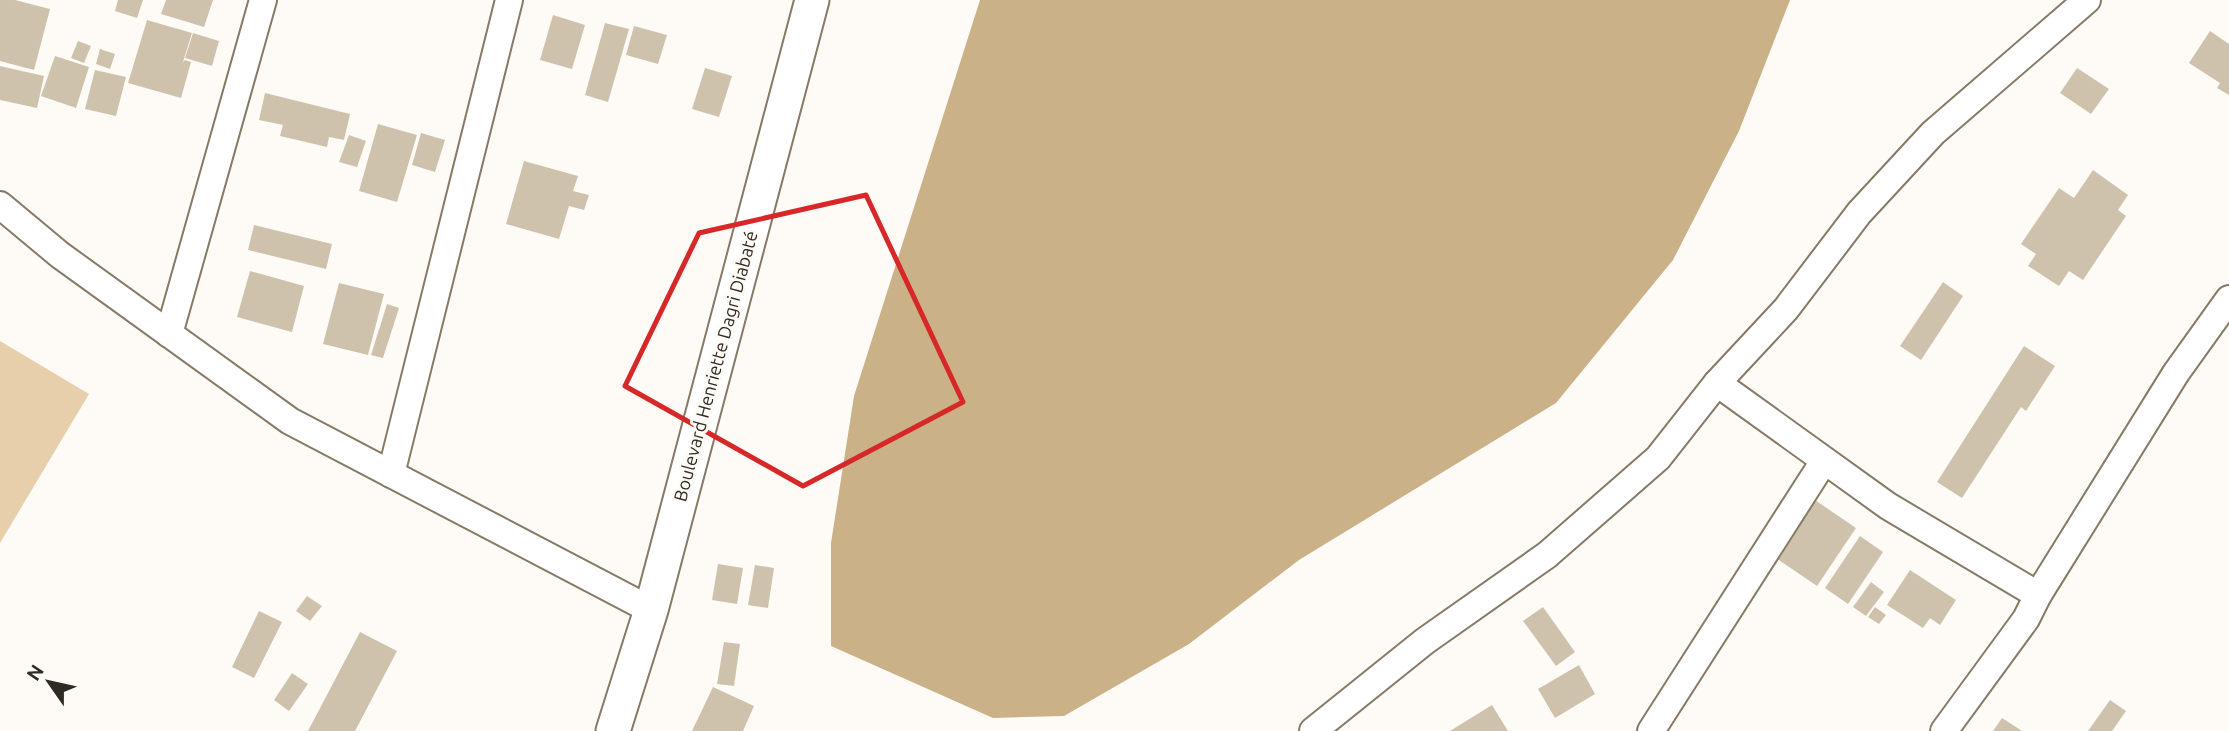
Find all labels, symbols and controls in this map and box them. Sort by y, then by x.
street label: Boulevard Henriette Dagri Diabaté [669,229,761,503]
north arrow [14,647,84,717]
text: N [22,660,48,685]

